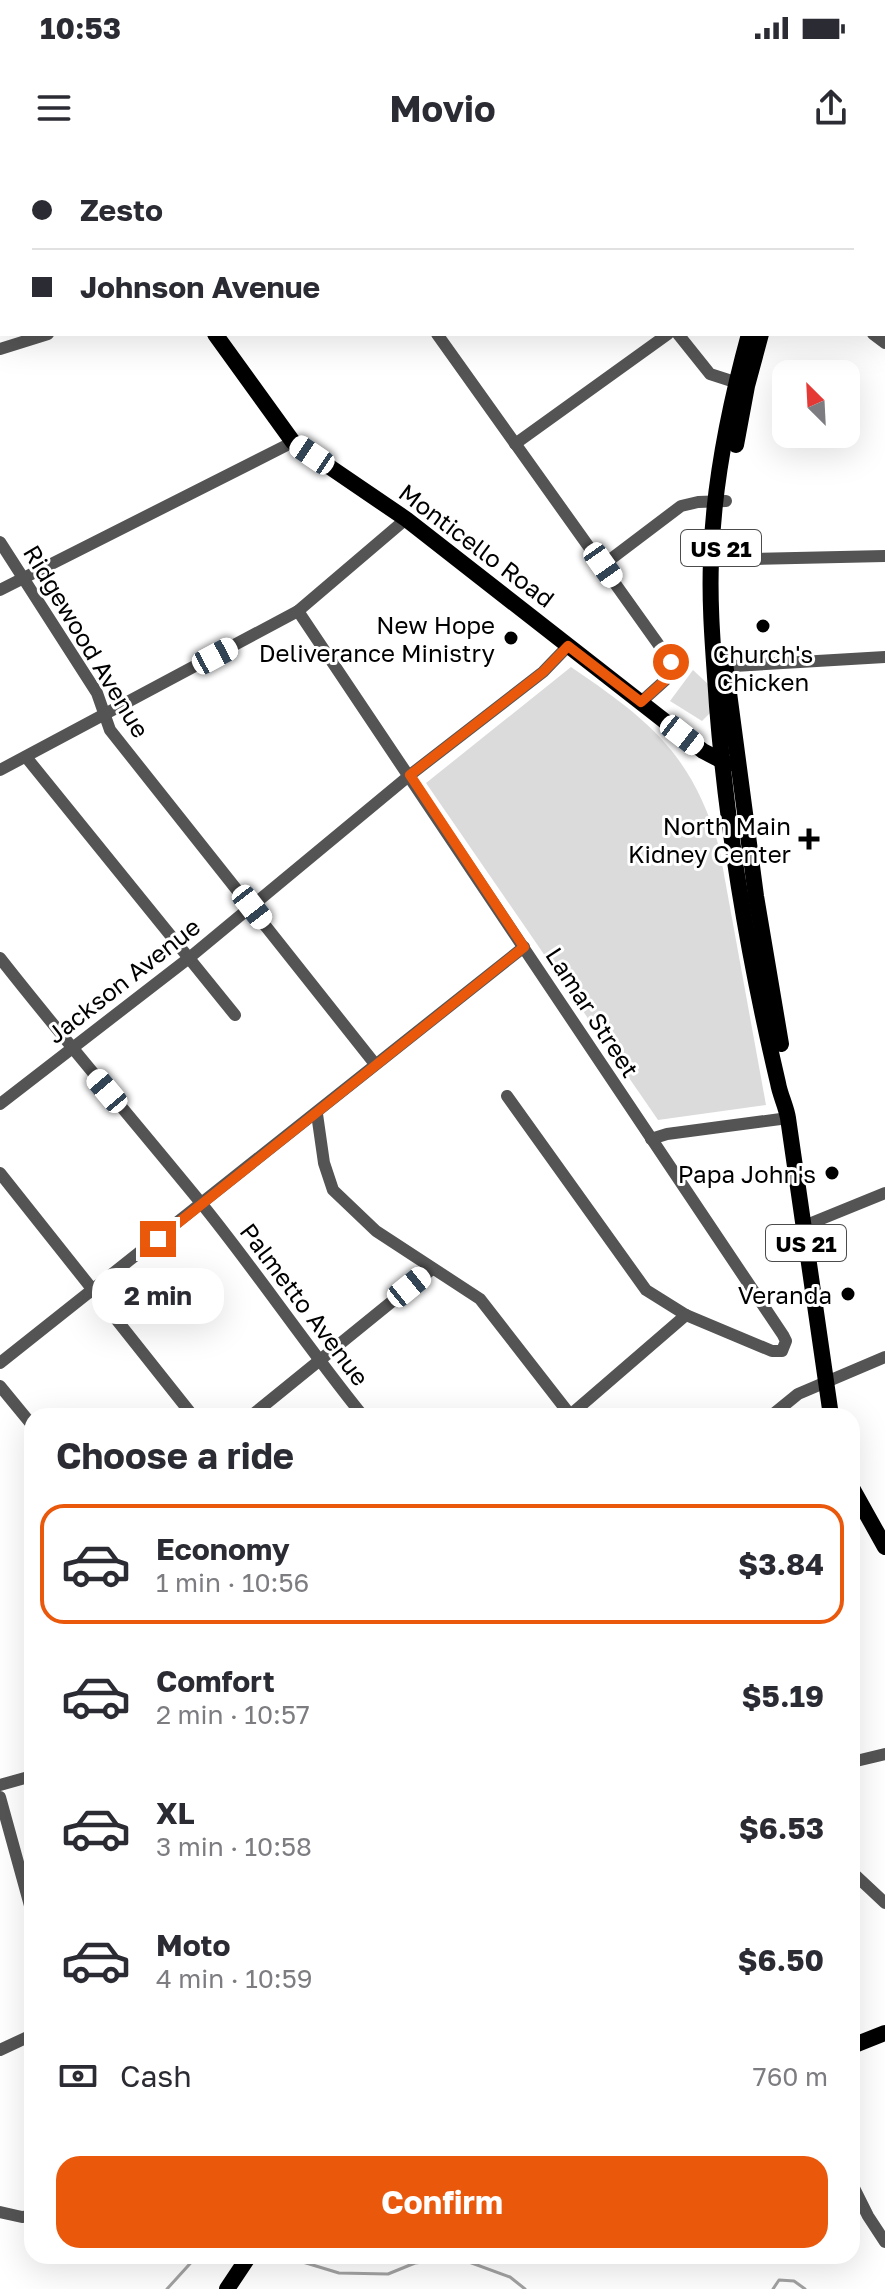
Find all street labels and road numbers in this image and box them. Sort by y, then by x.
street label: Monticello Road [394,477,560,613]
road number: US 21 [681,530,761,566]
street label: Ridgewood Avenue [18,539,156,743]
street label: Jackson Avenue [41,911,205,1049]
street label: Lamar Street [540,942,646,1082]
street label: Palmetto Avenue [234,1217,376,1391]
road number: US 21 [766,1225,846,1261]

